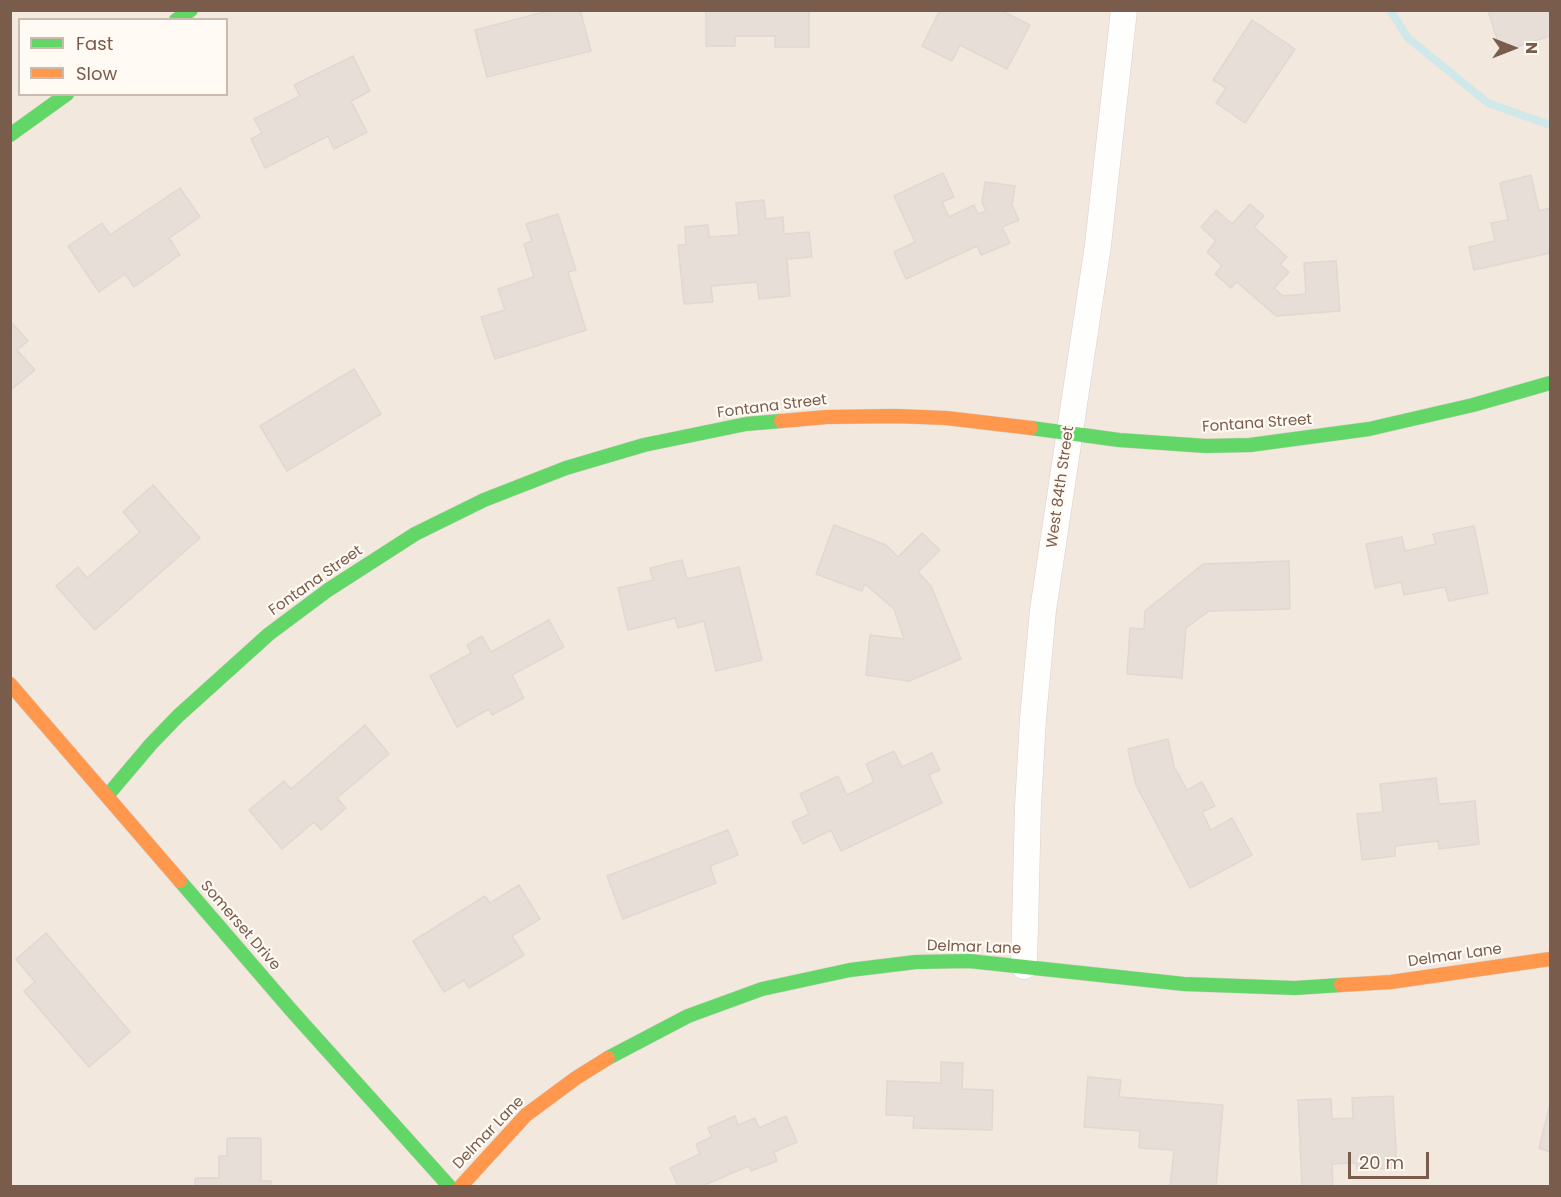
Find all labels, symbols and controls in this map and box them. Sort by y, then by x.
legend [18,18,228,96]
north arrow [1483,18,1543,78]
text: Fast [76,31,113,56]
text: N [1520,42,1543,54]
text: Slow [76,61,117,86]
street label: Fontana Street [716,391,828,423]
street label: Fontana Street [1201,411,1313,437]
street label: West 84th Street [1044,425,1078,549]
street label: Fontana Street [266,542,366,620]
street label: Somerset Drive [196,877,284,975]
street label: Delmar Lane [927,937,1021,959]
street label: Delmar Lane [1407,941,1503,971]
street label: Delmar Lane [450,1093,528,1173]
scale bar [1351,1140,1432,1178]
text: 20 m [1359,1150,1404,1175]

